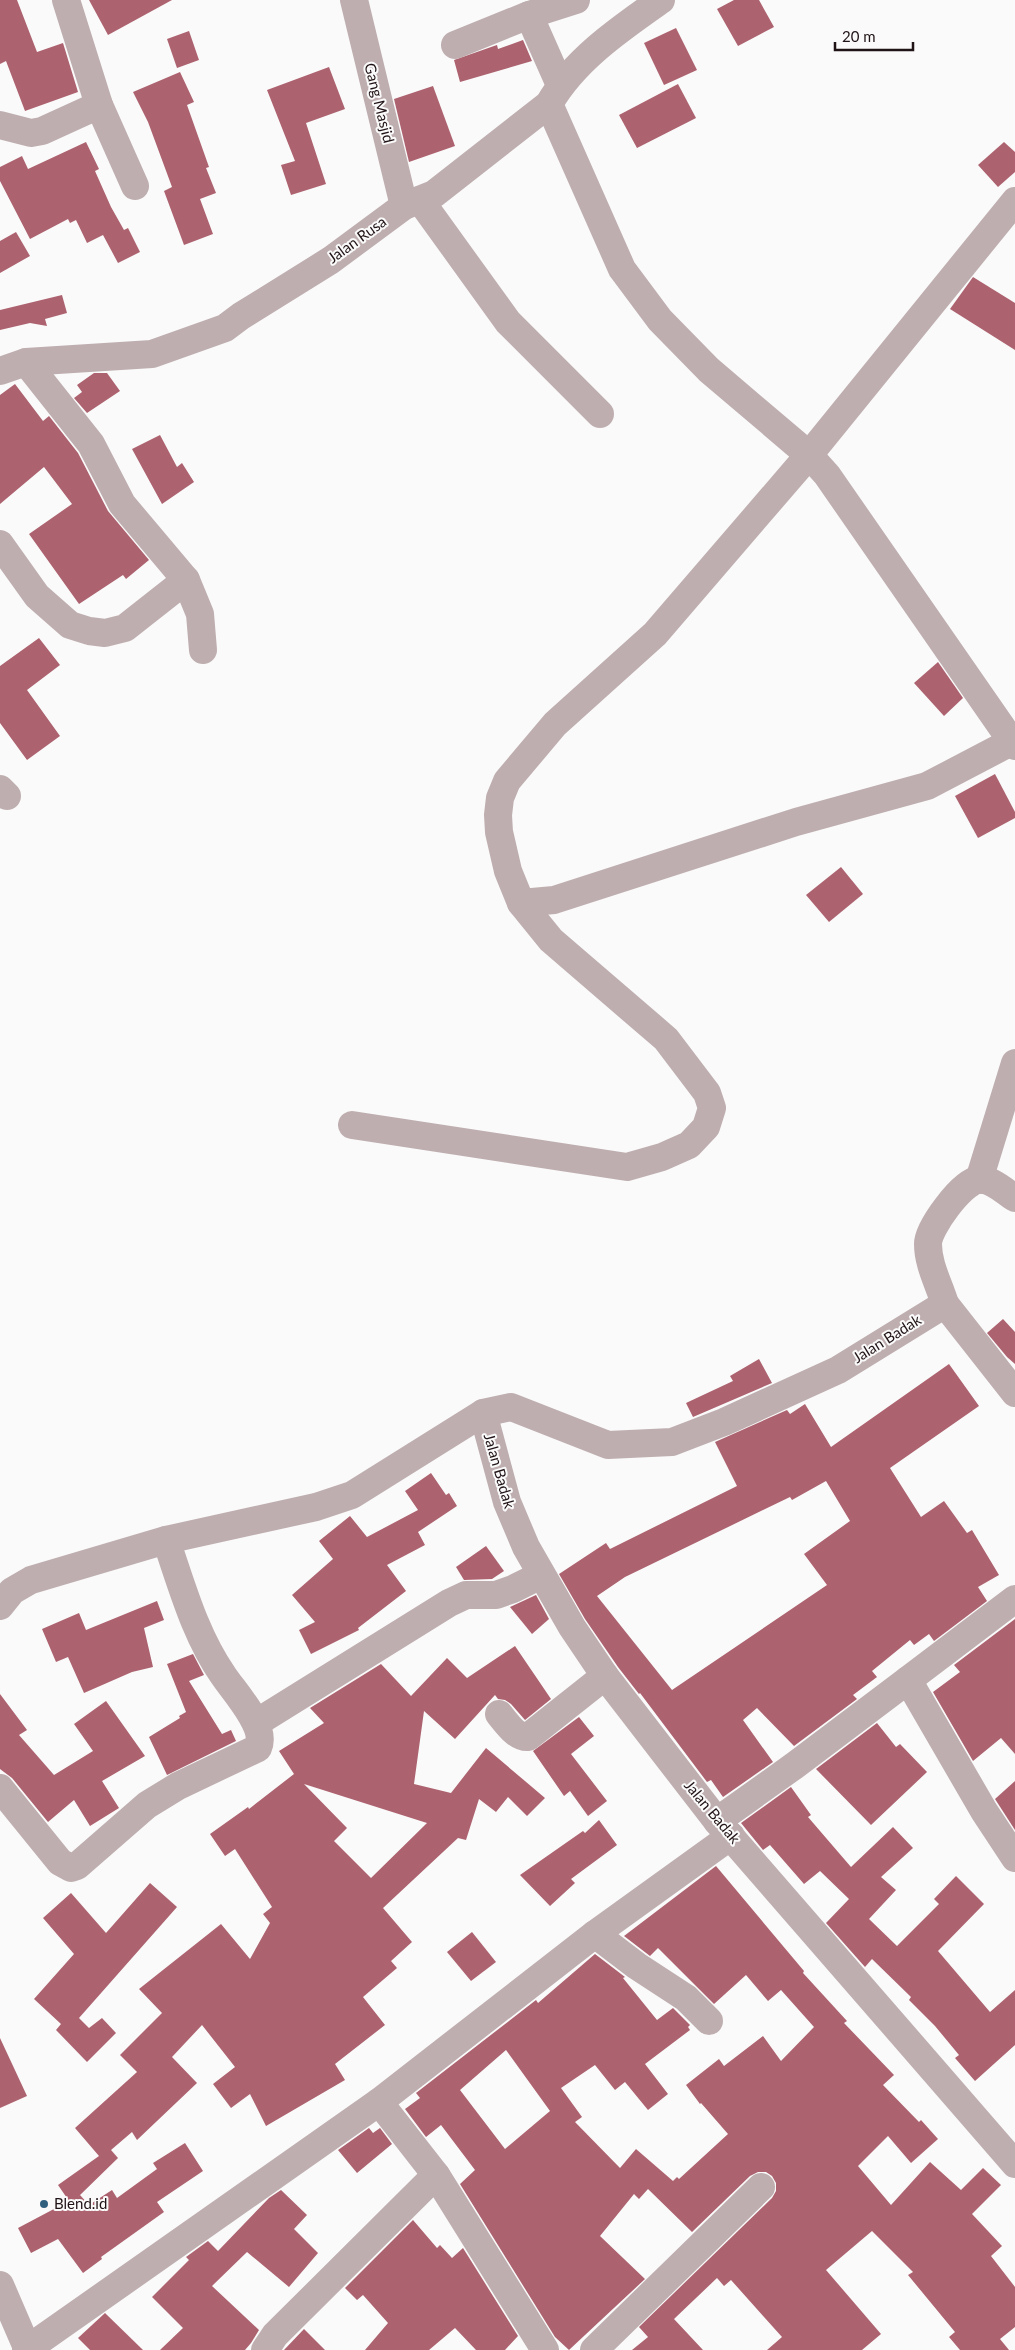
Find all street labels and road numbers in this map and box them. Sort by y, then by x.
street label: Gang Masjid [361,61,399,145]
street label: Jalan Rusa [324,212,389,266]
street label: Jalan Badak [849,1310,924,1366]
street label: Jalan Badak [481,1431,519,1511]
street label: Jalan Badak [681,1776,745,1847]

